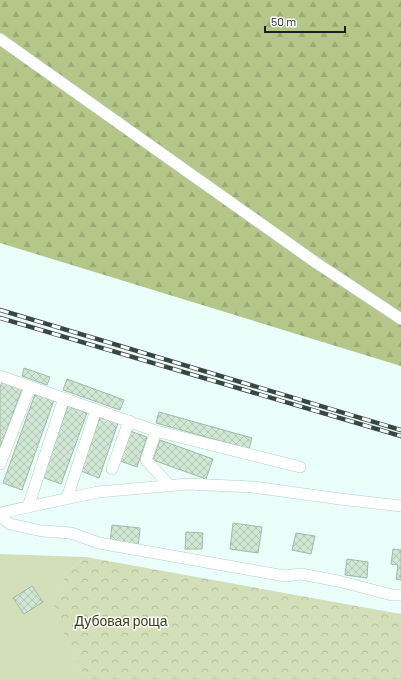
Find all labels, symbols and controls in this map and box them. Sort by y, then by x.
scale bar [265,8,345,34]
text: 50 m [271,14,296,28]
park label: Дубовая роща [74,612,168,629]

